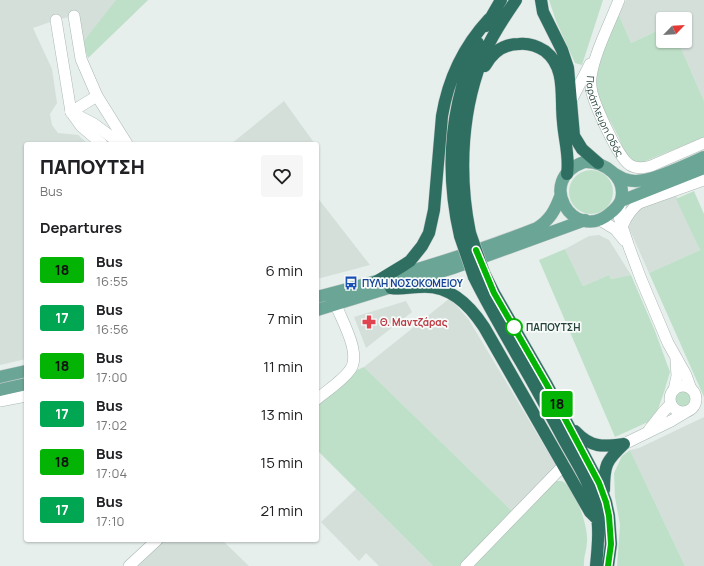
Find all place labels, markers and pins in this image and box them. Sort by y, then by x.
bus stop icon: ΠΥΛΗ ΝΟΣΟΚΟΜΕΙΟΥ [343,275,359,291]
place label: ΠΥΛΗ ΝΟΣΟΚΟΜΕΙΟΥ [362,276,464,290]
pharmacy icon: Θ. Μαντζάρας [361,314,377,330]
place label: Θ. Μαντζάρας [380,315,448,329]
marker: ΠΑΠΟΥΤΣΗ [505,318,523,336]
place label: ΠΑΠΟΥΤΣΗ [526,320,580,334]

